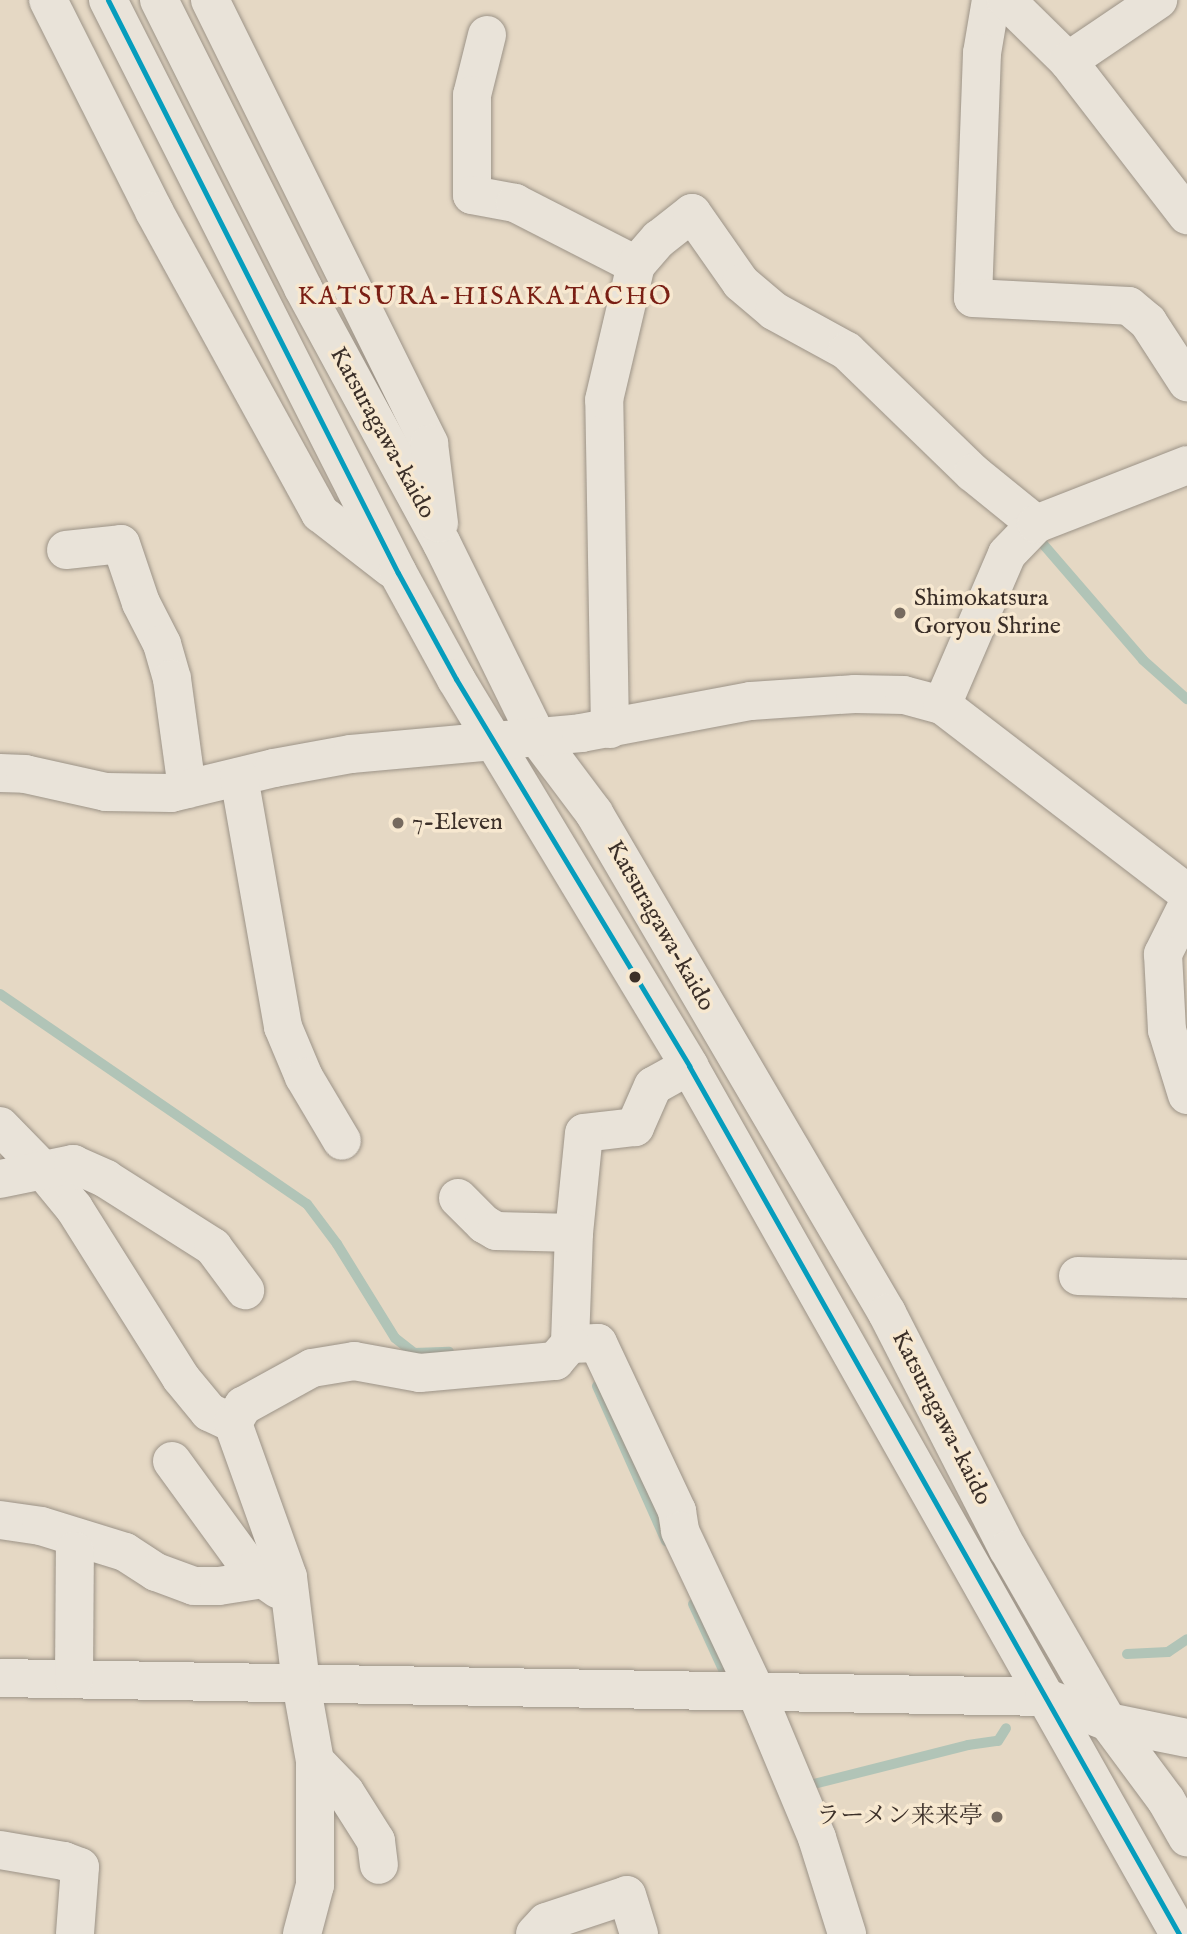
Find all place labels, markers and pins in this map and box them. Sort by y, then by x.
place label: Shimokatsura Goryou Shrine [914,585,1061,641]
marker: Shimokatsura Goryou Shrine [892,605,908,621]
place label: 7-Eleven [412,809,503,837]
marker: 7-Eleven [390,815,406,831]
unlabelled marker [628,970,642,984]
place label: ラーメン来来亭 [815,1803,983,1831]
marker: ラーメン来来亭 [989,1809,1005,1825]

